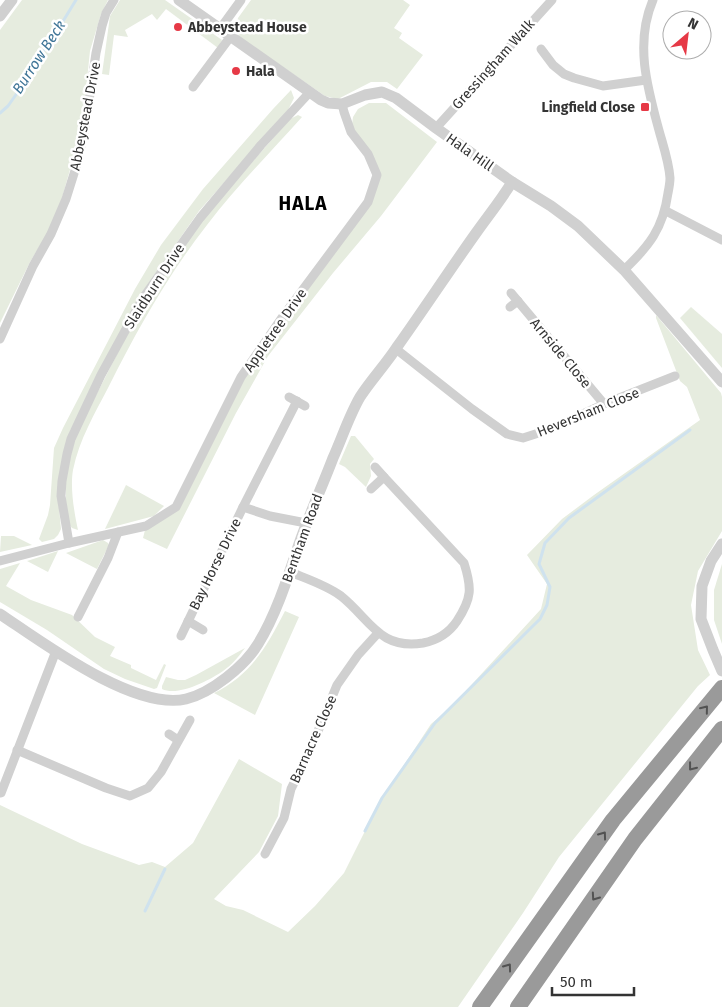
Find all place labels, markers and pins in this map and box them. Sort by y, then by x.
place label: Abbeystead House [187,19,307,36]
marker: Abbeystead House [172,21,184,33]
place label: Hala [246,63,275,80]
marker: Hala [230,65,242,77]
place label: Lingfield Close [541,99,635,116]
marker: Lingfield Close [639,101,651,113]

